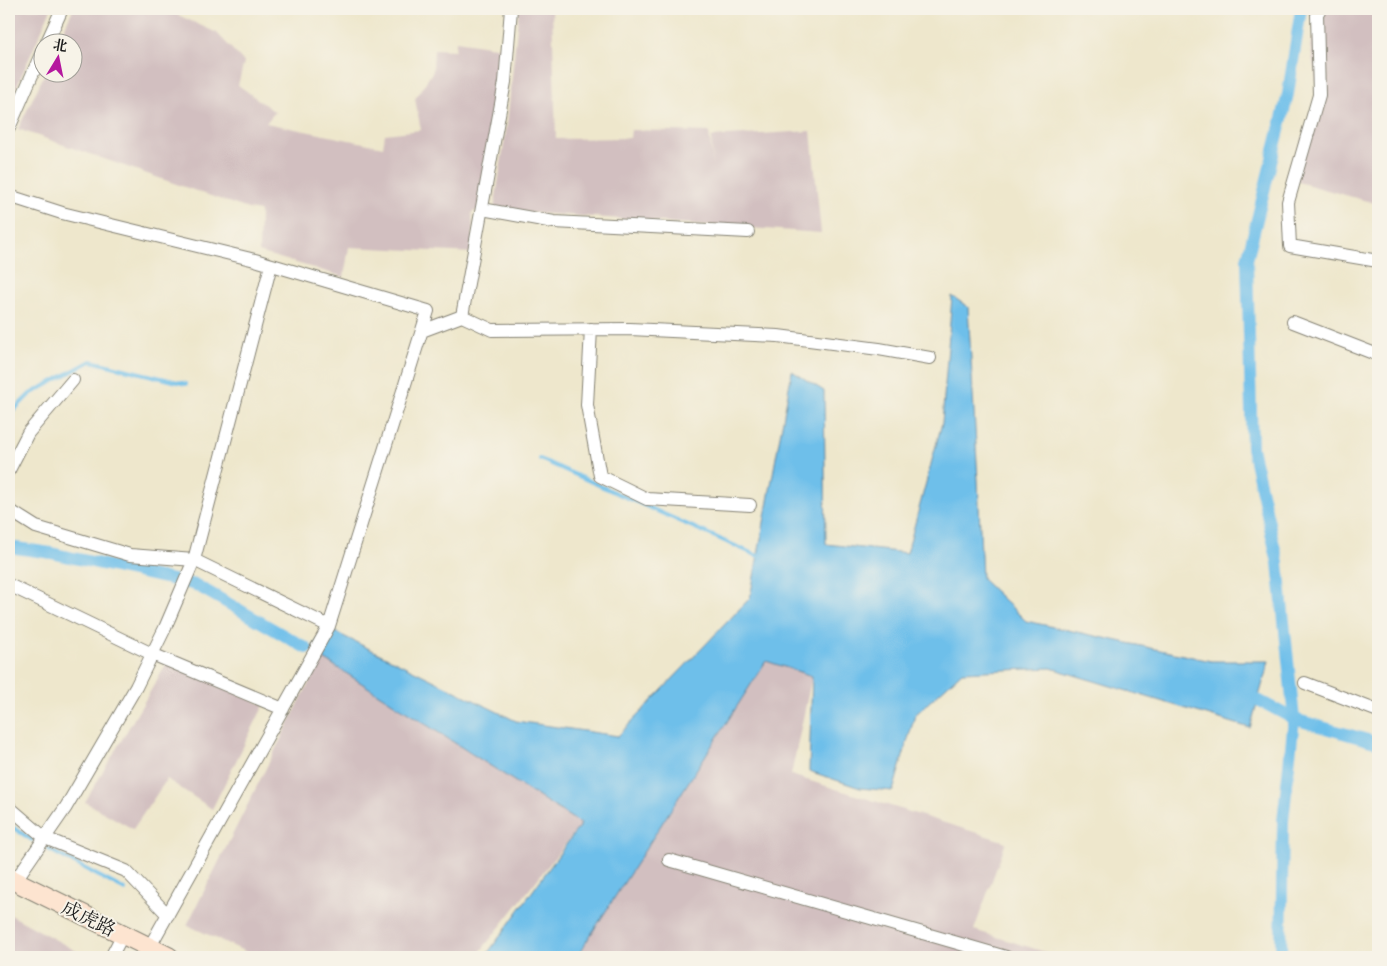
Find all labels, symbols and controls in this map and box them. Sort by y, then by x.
north arrow [32,32,82,82]
text: 北 [51,36,69,57]
street label: 成虎路 [57,896,119,944]

